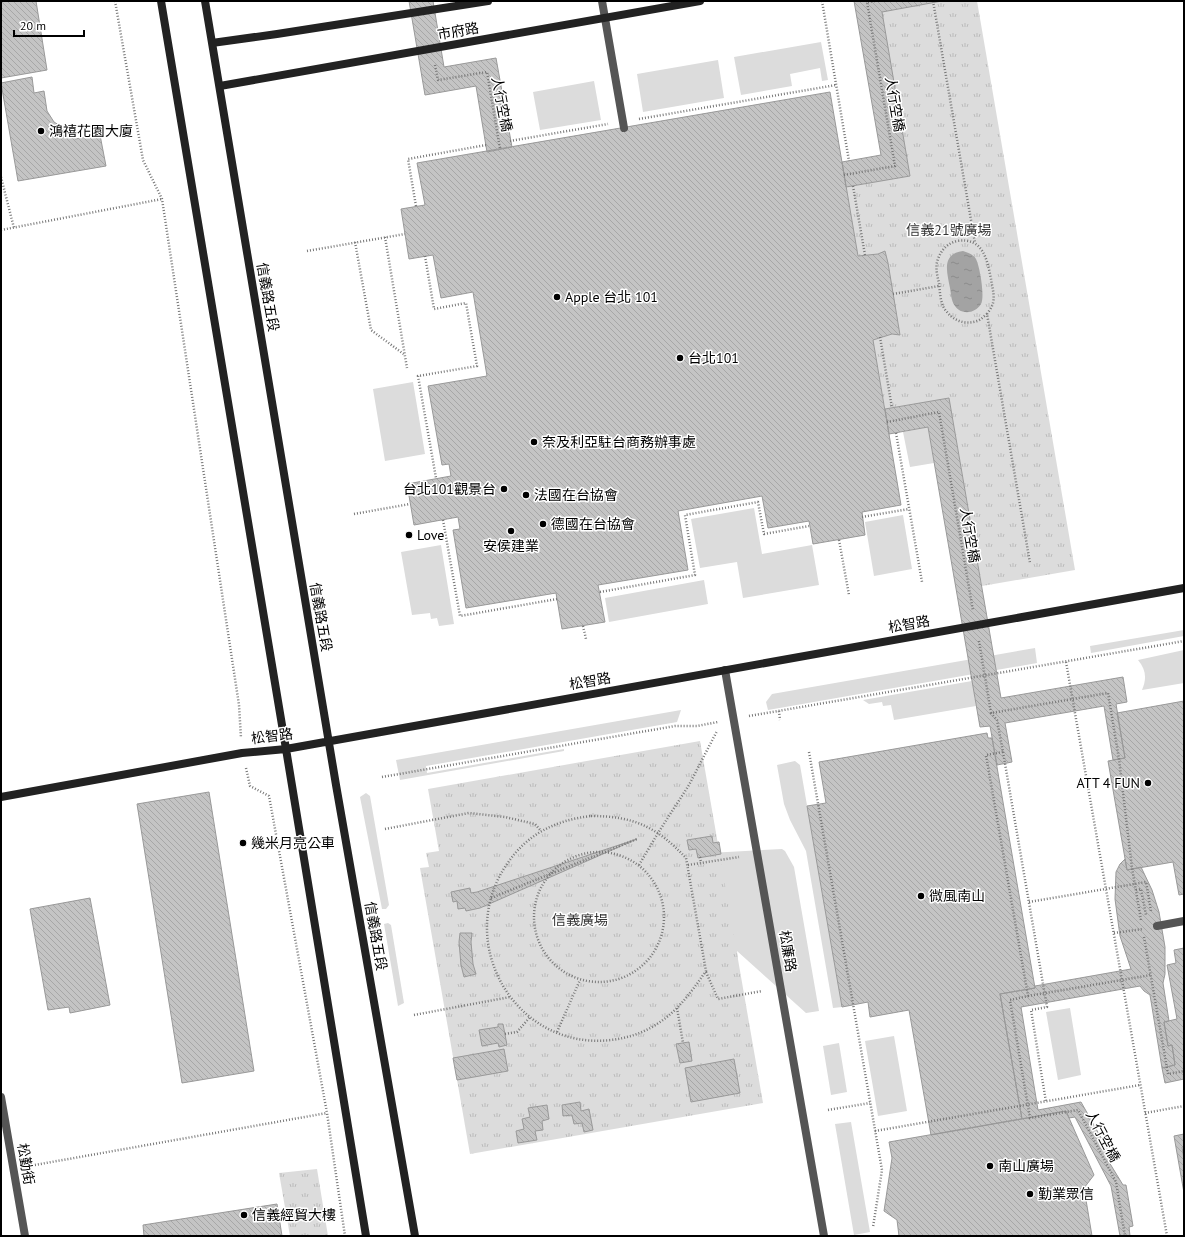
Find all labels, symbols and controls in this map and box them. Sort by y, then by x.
scale bar [14,12,84,38]
text: 20 m [20,18,46,33]
street label: 市府路 [436,18,480,44]
street label: 人行空橋 [488,75,516,133]
street label: 人行空橋 [881,75,909,133]
place label: 鴻禧花園大廈 [49,122,133,140]
marker: 鴻禧花園大廈 [36,126,46,136]
park label: 信義21號廣場 [906,221,992,239]
street label: 信義路五段 [253,261,283,333]
place label: Apple 台北 101 [565,288,658,306]
marker: Apple 台北 101 [552,292,562,302]
place label: 台北101 [688,349,739,367]
marker: 台北101 [675,353,685,363]
place label: 奈及利亞駐台商務辦事處 [542,433,696,451]
marker: 奈及利亞駐台商務辦事處 [529,437,539,447]
place label: 台北101觀景台 [403,480,496,498]
marker: 台北101觀景台 [499,484,509,494]
place label: 法國在台協會 [534,486,618,504]
marker: 法國在台協會 [521,490,531,500]
street label: 人行空橋 [956,506,984,564]
place label: 德國在台協會 [551,515,635,533]
marker: 德國在台協會 [538,519,548,529]
place label: Love [417,526,444,544]
marker: 安侯建業 [506,526,516,536]
marker: Love [404,530,414,540]
place label: 安侯建業 [483,537,539,555]
street label: 信義路五段 [306,581,336,653]
street label: 松智路 [887,611,931,637]
street label: 松智路 [568,668,612,694]
street label: 松智路 [250,725,294,747]
place label: ATT 4 FUN [1077,774,1140,792]
marker: ATT 4 FUN [1143,778,1153,788]
place label: 幾米月亮公車 [251,834,335,852]
marker: 幾米月亮公車 [238,838,248,848]
place label: 微風南山 [929,887,985,905]
marker: 微風南山 [916,891,926,901]
street label: 信義路五段 [361,900,391,972]
park label: 信義廣場 [552,911,608,929]
street label: 松廉路 [775,929,801,973]
street label: 人行空橋 [1082,1107,1124,1165]
street label: 松勤街 [13,1142,39,1186]
place label: 南山廣場 [998,1157,1054,1175]
marker: 南山廣場 [985,1161,995,1171]
place label: 勤業眾信 [1038,1185,1094,1203]
marker: 勤業眾信 [1025,1189,1035,1199]
place label: 信義經貿大樓 [252,1206,336,1224]
marker: 信義經貿大樓 [239,1210,249,1220]

